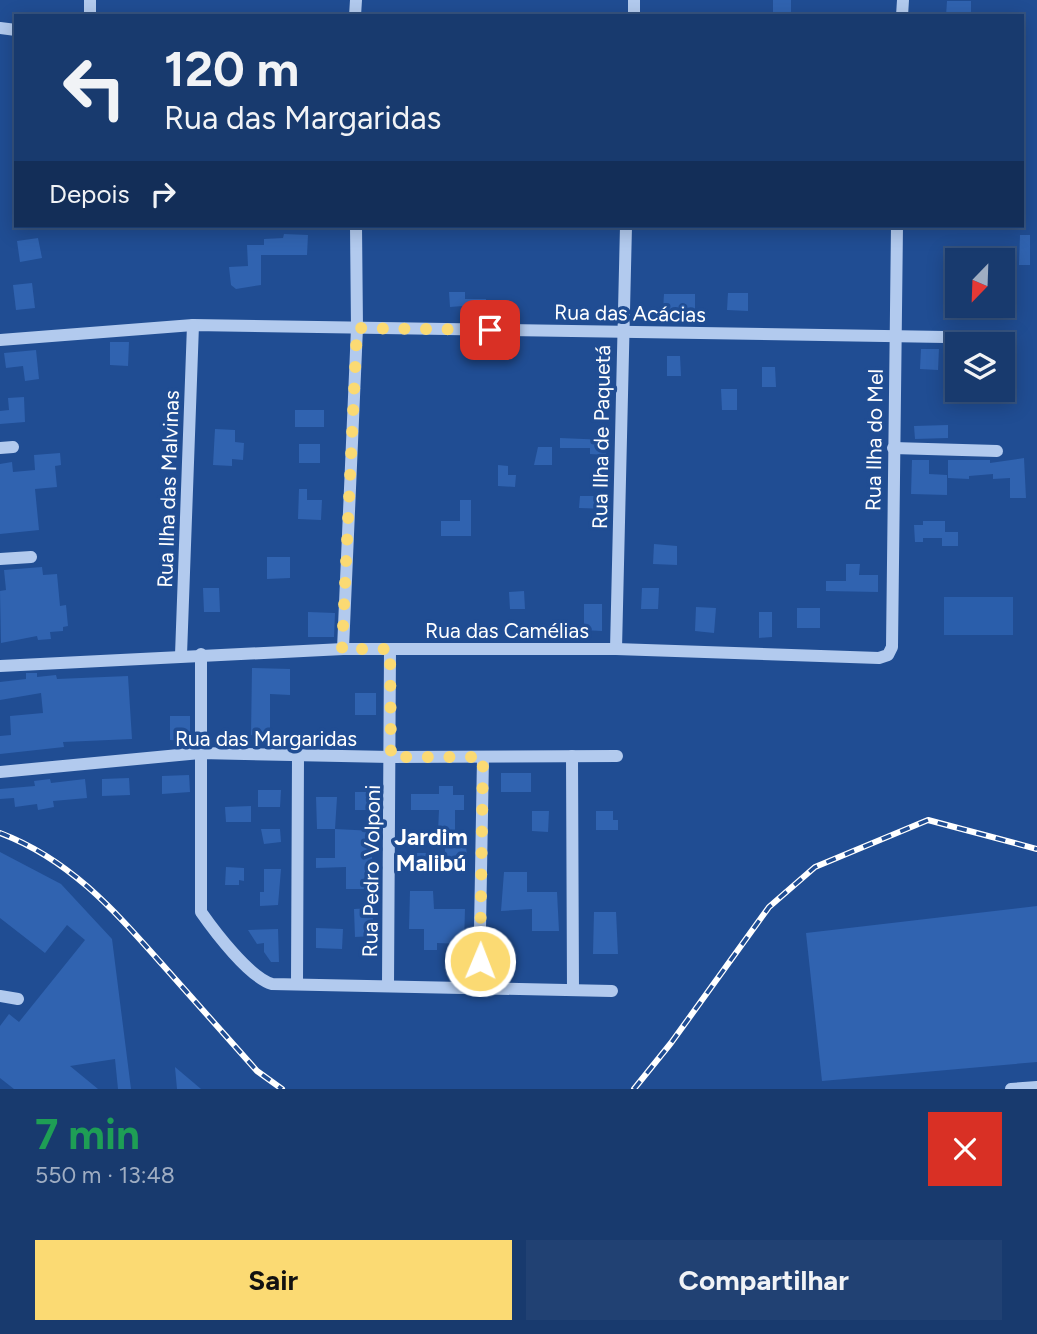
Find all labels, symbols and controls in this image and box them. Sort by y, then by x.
text: 120 m [164,39,299,98]
icon: left [49,42,140,133]
text: Rua das Margaridas [164,99,442,137]
icon: right [144,175,182,213]
text: Depois [49,178,130,210]
north arrow [945,248,1015,318]
map controls [945,248,1015,402]
street label: Rua das Acácias [554,299,706,327]
pin [460,300,520,360]
icon: arrive [471,311,509,349]
button: layers [945,332,1015,402]
street label: Rua Ilha de Paquetá [587,345,615,529]
street label: Rua Ilha do Mel [860,369,888,511]
street label: Rua Ilha das Malvinas [152,390,184,588]
street label: Rua das Camélias [425,618,589,643]
street label: Rua das Margaridas [175,726,357,751]
street label: Rua Pedro Volponi [357,784,385,958]
district label: Jardim Malibú [394,823,468,877]
position arrow [443,924,517,998]
text: 7 min [35,1109,140,1160]
button: close [928,1112,1002,1186]
text: 550 m · 13:48 [35,1161,175,1189]
button: Sair [35,1240,512,1320]
button: Compartilhar [526,1240,1002,1320]

